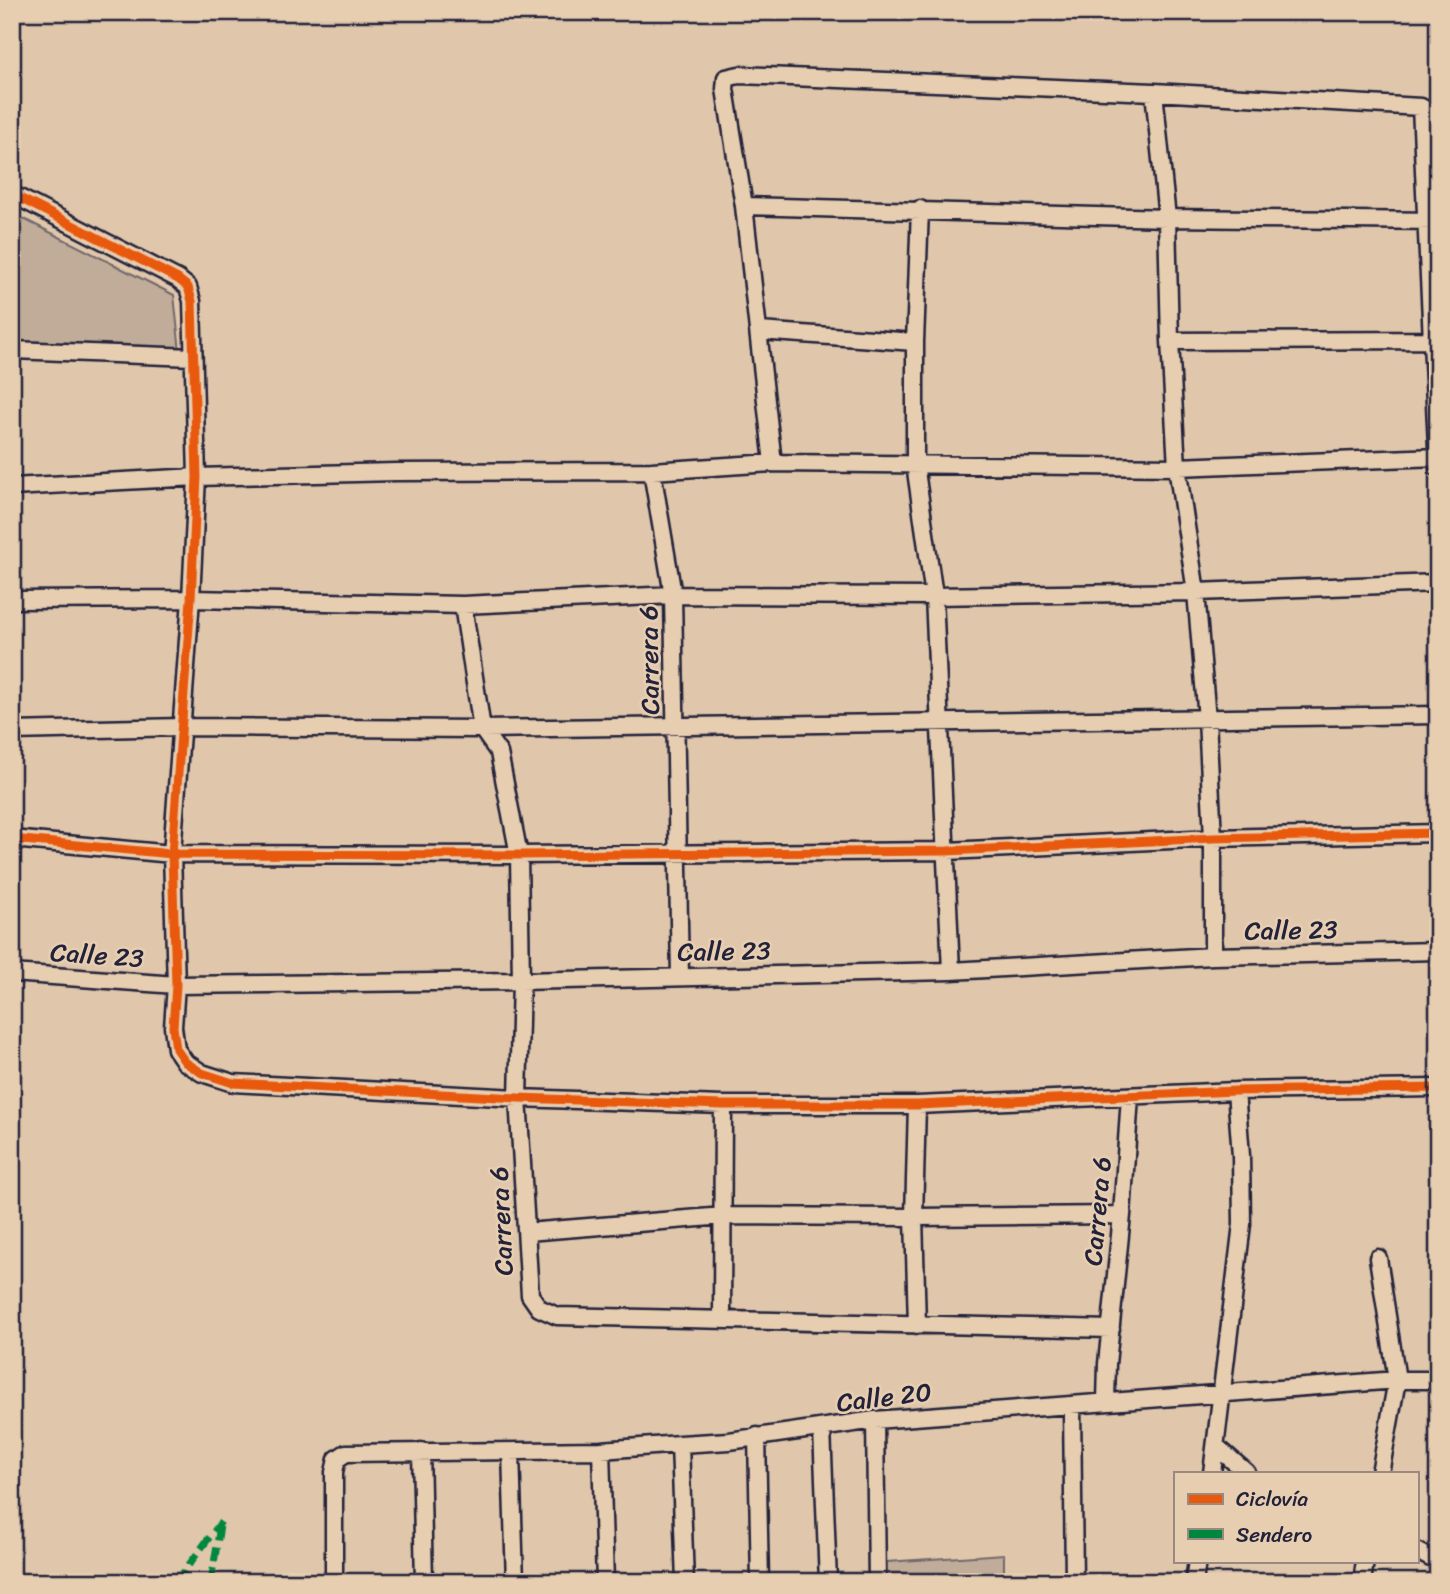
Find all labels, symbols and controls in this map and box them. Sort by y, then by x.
street label: Carrera 6 [625,605,673,715]
street label: Calle 23 [1244,906,1338,954]
street label: Calle 23 [677,927,771,975]
street label: Calle 23 [49,929,145,981]
street label: Carrera 6 [1069,1155,1125,1267]
street label: Carrera 6 [475,1165,527,1277]
street label: Calle 20 [834,1368,934,1426]
legend [1174,1472,1418,1562]
text: Ciclovía [1236,1480,1309,1518]
text: Sendero [1236,1516,1312,1554]

